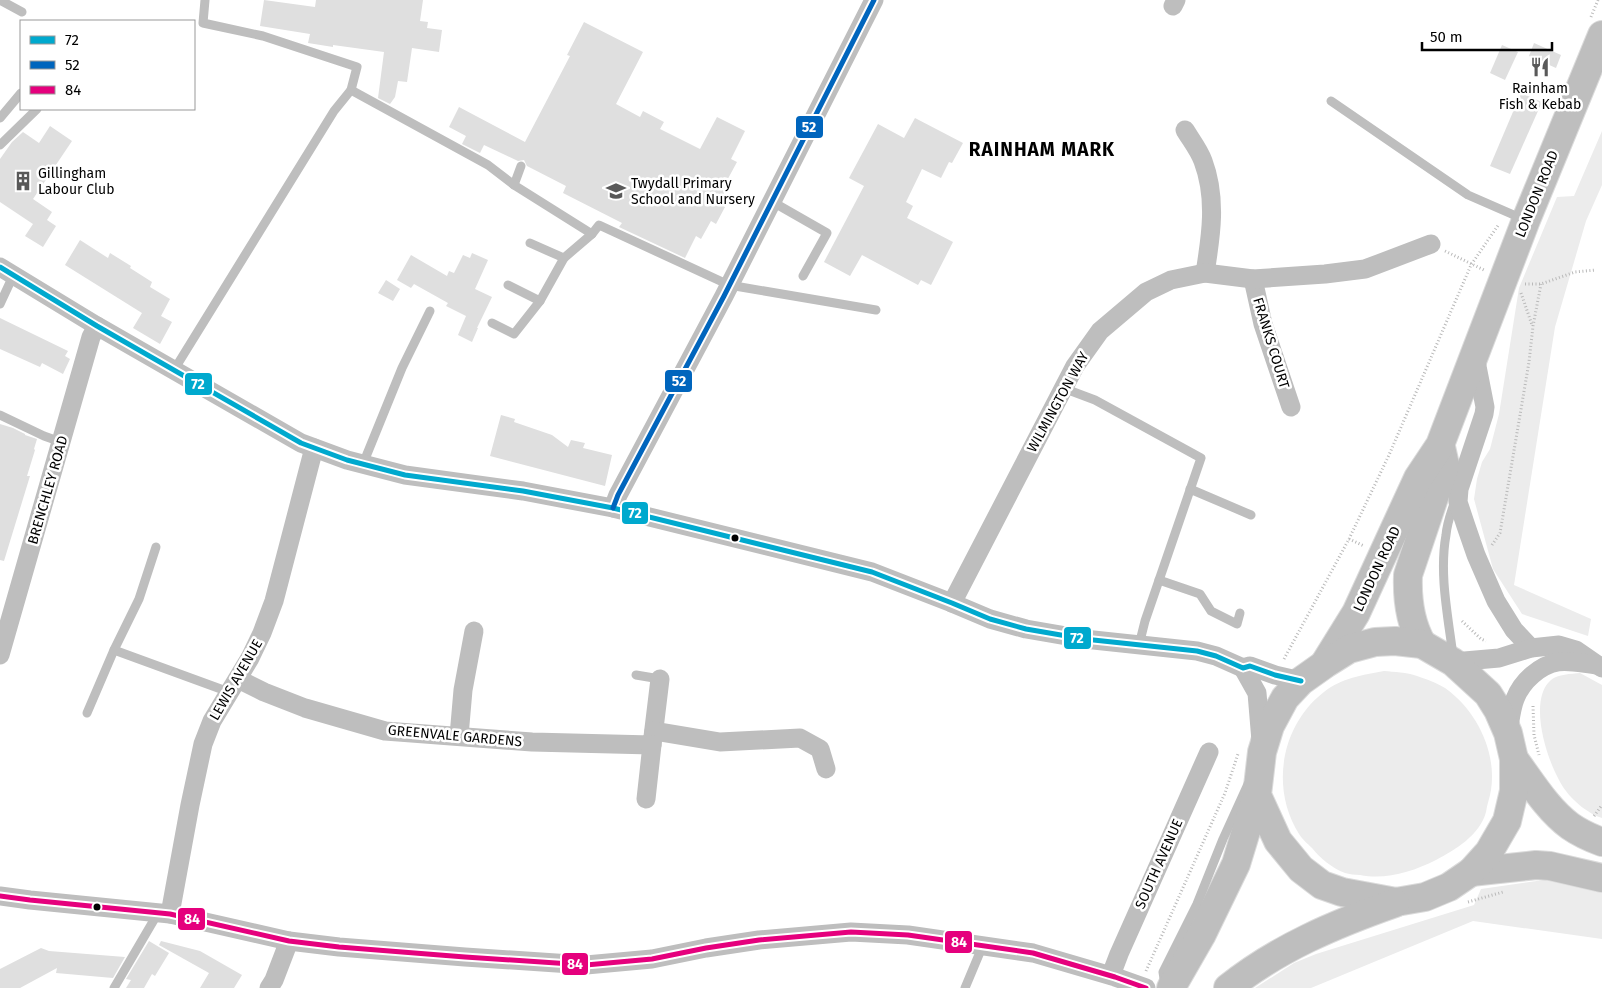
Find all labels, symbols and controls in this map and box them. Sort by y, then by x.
legend [20,20,195,110]
scale bar [1422,20,1552,52]
text: 50 m [1430,28,1463,46]
text: 72 [65,31,79,49]
text: 52 [65,56,80,74]
restaurant icon: Rainham Fish & Kebab [1529,56,1551,78]
place label: Rainham Fish & Kebab [1499,80,1581,113]
text: 84 [65,81,81,99]
line badge: 52 [795,115,824,139]
text: 52 [802,119,816,136]
district label: RAINHAM MARK [969,138,1115,161]
street label: LONDON ROAD [1512,148,1562,240]
place label: Gillingham Labour Club [38,165,114,198]
building icon: Gillingham Labour Club [12,170,34,192]
place label: Twydall Primary School and Nursery [631,175,755,208]
school or university icon: Twydall Primary School and Nursery [605,180,627,202]
street label: FRANKS COURT [1249,295,1293,391]
street label: WILMINGTON WAY [1023,349,1093,455]
line badge: 52 [664,369,693,393]
line badge: 72 [184,372,213,396]
text: 52 [672,373,686,390]
text: 72 [191,376,205,393]
street label: BRENCHLEY ROAD [24,434,72,546]
line badge: 72 [621,501,649,525]
text: 72 [628,505,642,522]
street label: LONDON ROAD [1350,523,1404,615]
unlabelled marker [730,533,740,543]
line badge: 72 [1063,626,1092,650]
text: 72 [1070,630,1084,647]
street label: LEWIS AVENUE [206,636,266,724]
street label: GREENVALE GARDENS [387,722,523,750]
street label: SOUTH AVENUE [1132,816,1186,912]
unlabelled marker [92,902,102,912]
line badge: 84 [177,907,206,931]
text: 84 [184,911,200,928]
line badge: 84 [944,930,973,954]
text: 84 [951,934,967,951]
line badge: 84 [561,952,589,976]
text: 84 [567,956,583,973]

